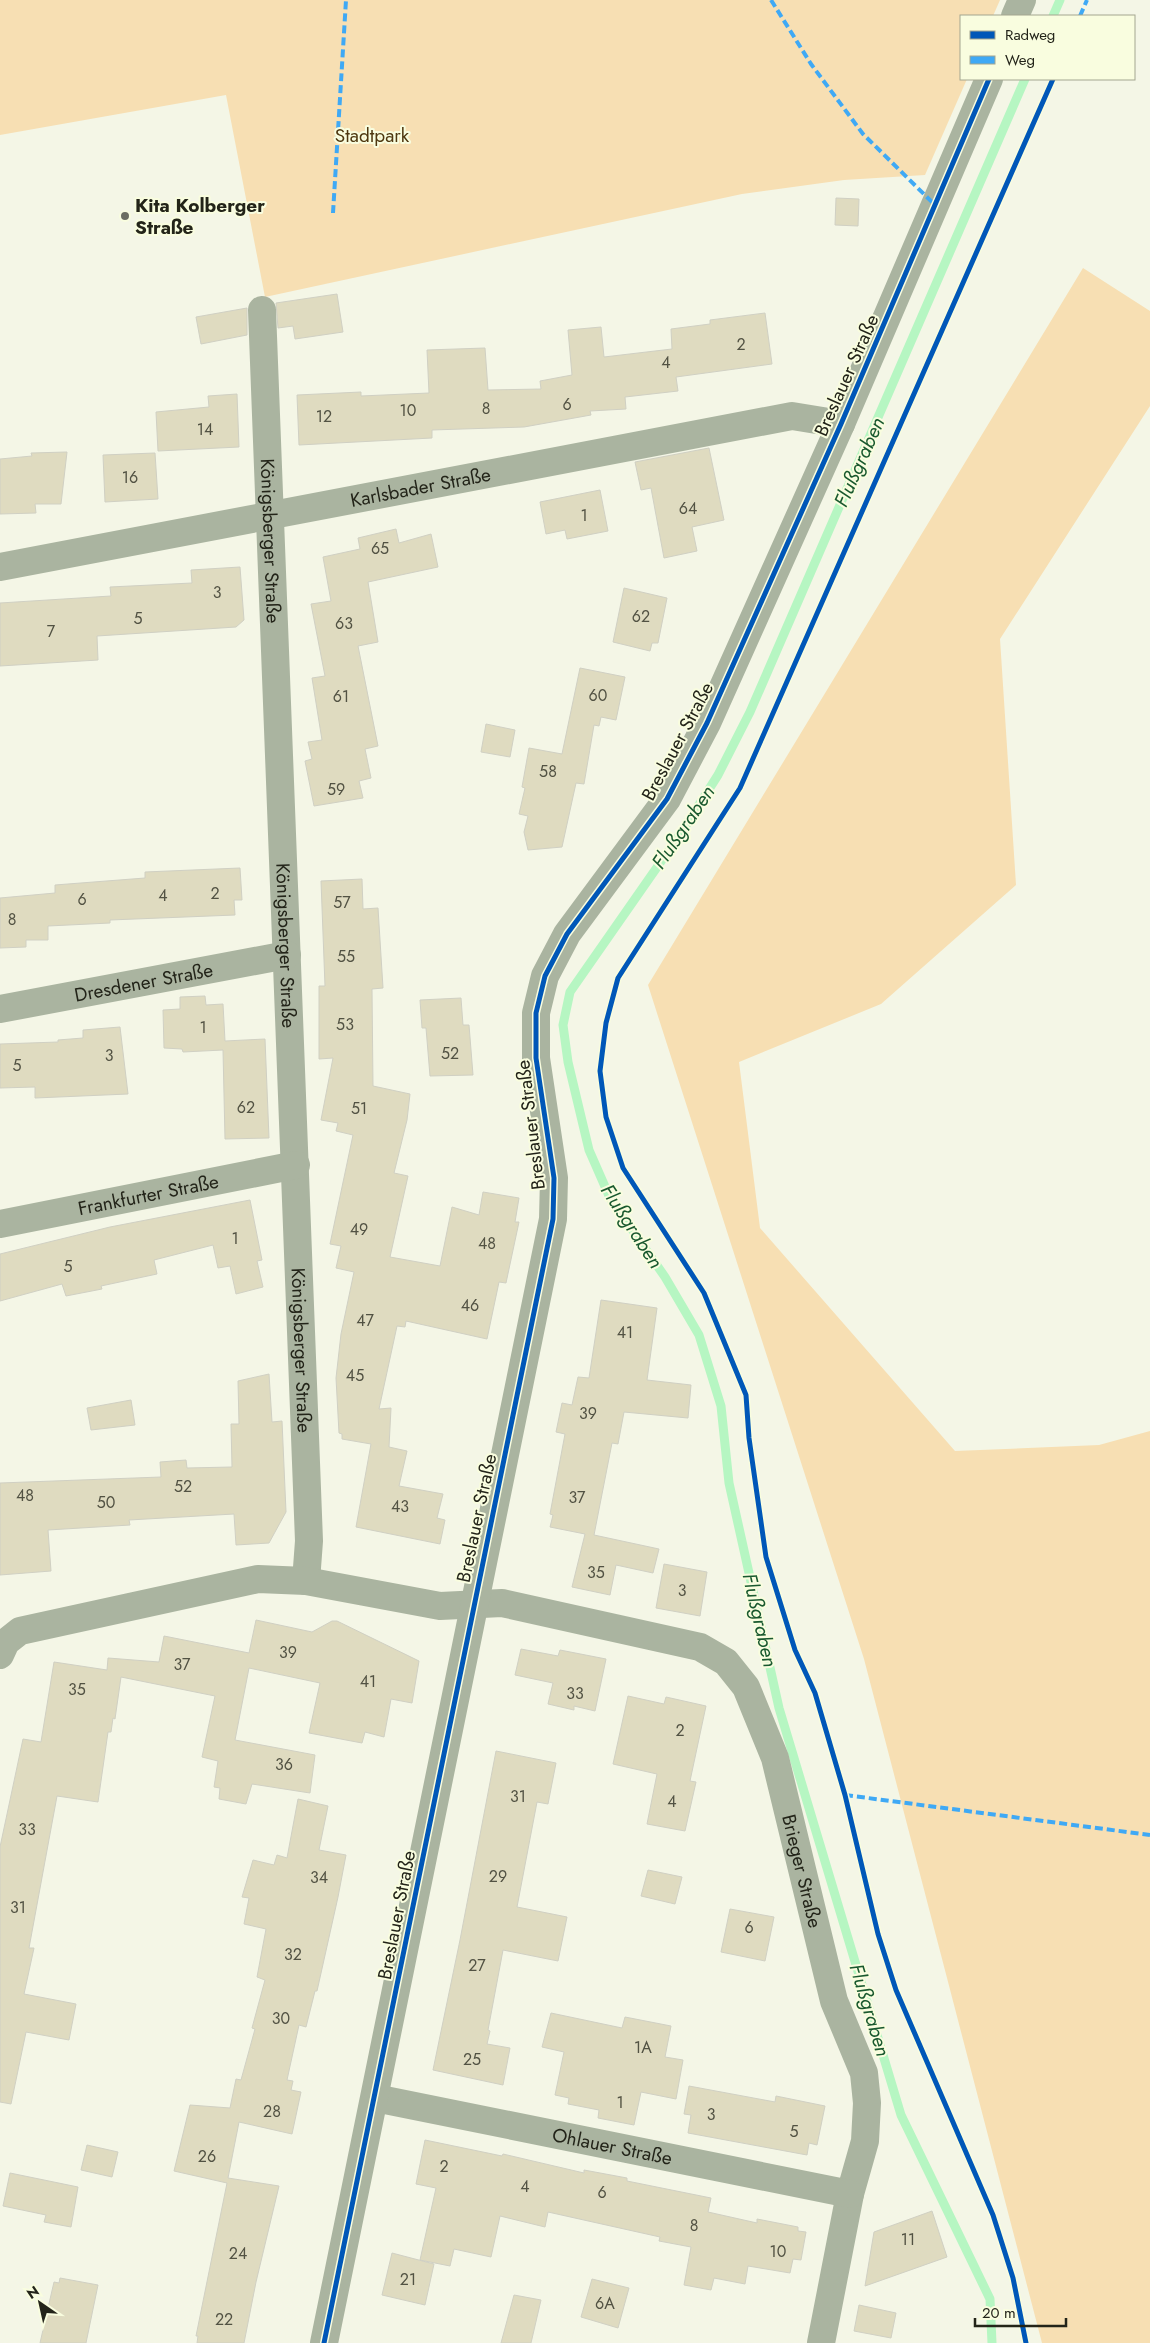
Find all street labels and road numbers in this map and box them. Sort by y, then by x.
street label: Breslauer Straße [807,310,885,440]
street label: Königsberger Straße [254,458,287,624]
street label: Karlsbader Straße [348,461,493,514]
street label: Breslauer Straße [635,677,720,805]
street label: Königsberger Straße [269,863,302,1029]
street label: Dresdener Straße [72,956,215,1009]
street label: Breslauer Straße [509,1058,552,1192]
street label: Frankfurter Straße [75,1168,221,1222]
street label: Königsberger Straße [285,1267,318,1433]
street label: Breslauer Straße [450,1451,503,1585]
street label: Brieger Straße [775,1812,829,1931]
street label: Breslauer Straße [371,1848,422,1982]
street label: Ohlauer Straße [550,2121,675,2172]

